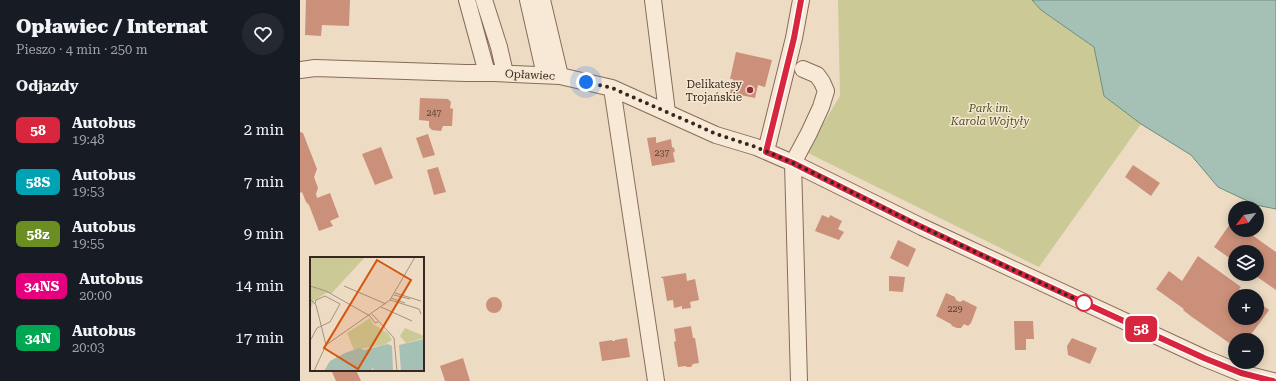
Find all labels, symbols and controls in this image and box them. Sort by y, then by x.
button: heart [242,13,284,55]
text: Opławiec / Internat [16,15,208,38]
text: Pieszo · 4 min · 250 m [16,42,148,57]
street label: Opławiec [505,67,555,83]
your location [576,72,596,92]
text: Odjazdy [16,77,79,95]
place label: Delikatesy Trojańskie [686,78,742,104]
marker: Delikatesy Trojańskie [745,85,755,95]
park label: Park im. Karola Wojtyły [950,102,1030,128]
house number: 247 [426,108,442,118]
text: Autobus [72,114,136,132]
text: 2 min [244,121,284,139]
text: 58 [30,122,46,138]
text: 19:48 [72,132,104,147]
house number: 237 [654,148,670,158]
text: Autobus [72,166,136,184]
text: 7 min [244,173,284,191]
text: 58S [26,174,50,190]
text: 19:53 [72,184,104,199]
north arrow [1228,201,1264,237]
map controls [1228,201,1264,369]
text: Autobus [72,218,136,236]
text: 9 min [244,225,284,243]
text: 58z [27,226,49,242]
text: 19:55 [72,236,104,251]
button: layers [1228,245,1264,281]
inset map [310,257,424,371]
text: Autobus [79,270,143,288]
text: 14 min [235,277,284,295]
text: 34NS [24,278,59,294]
text: 20:00 [79,288,112,303]
button: + [1228,289,1264,325]
unlabelled marker [1075,294,1093,312]
house number: 229 [947,304,963,314]
line badge: 58 [1123,316,1159,342]
text: 58 [1133,321,1149,337]
text: Autobus [72,322,136,340]
text: 17 min [235,329,284,347]
text: 34N [25,330,51,346]
button: − [1228,333,1264,369]
text: 20:03 [72,340,104,355]

